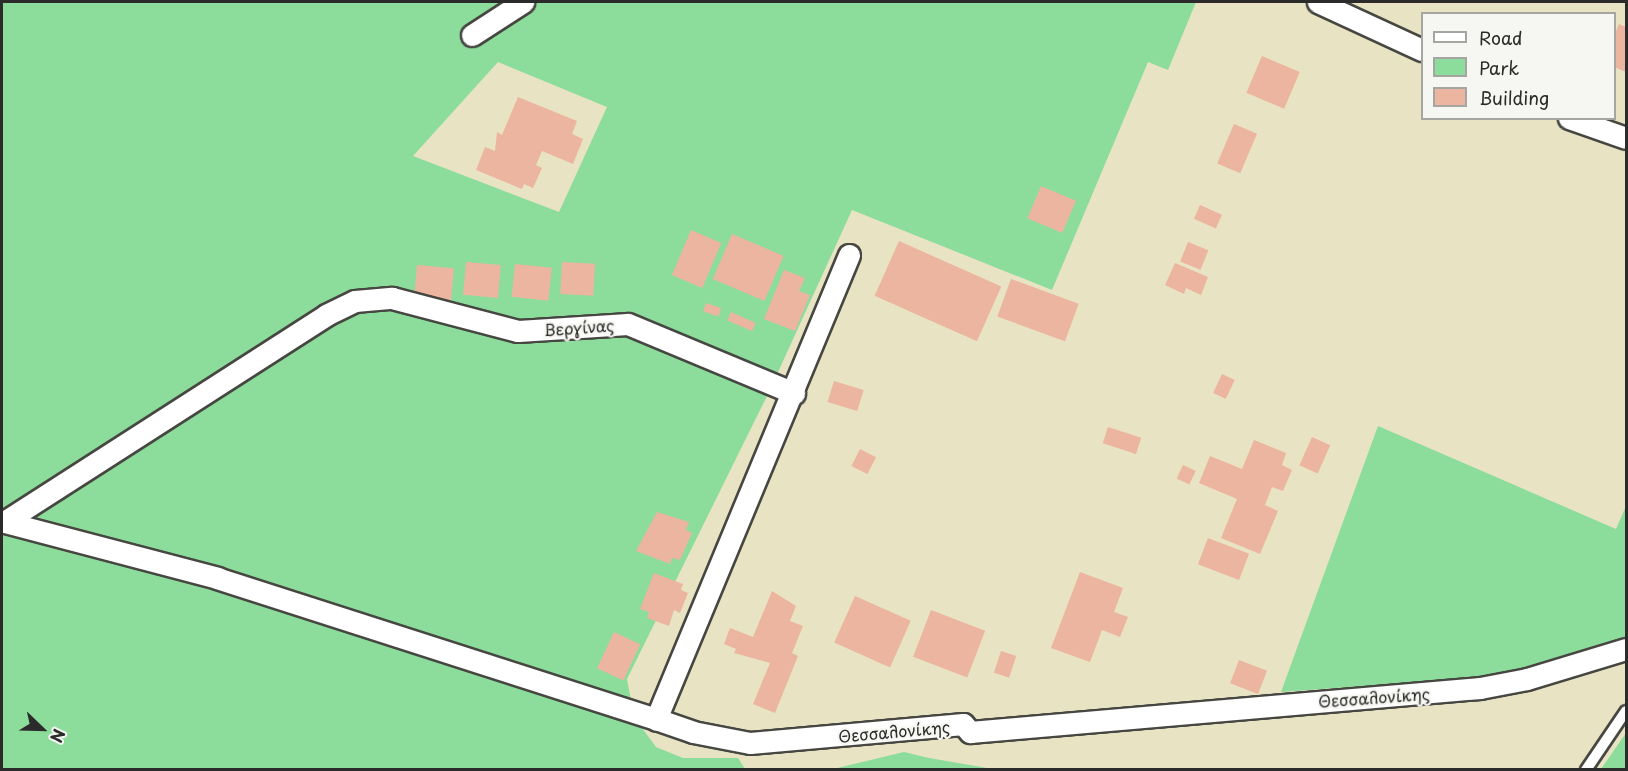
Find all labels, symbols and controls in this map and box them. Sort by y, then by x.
legend [1421,12,1616,120]
text: Road [1479,24,1523,51]
text: Park [1479,54,1519,81]
text: Building [1479,84,1549,111]
street label: Βεργίνας [543,315,615,339]
street label: Θεσσαλονίκης [1317,684,1431,710]
north arrow [12,699,72,759]
street label: Θεσσαλονίκης [837,717,951,745]
text: N [45,726,72,747]

